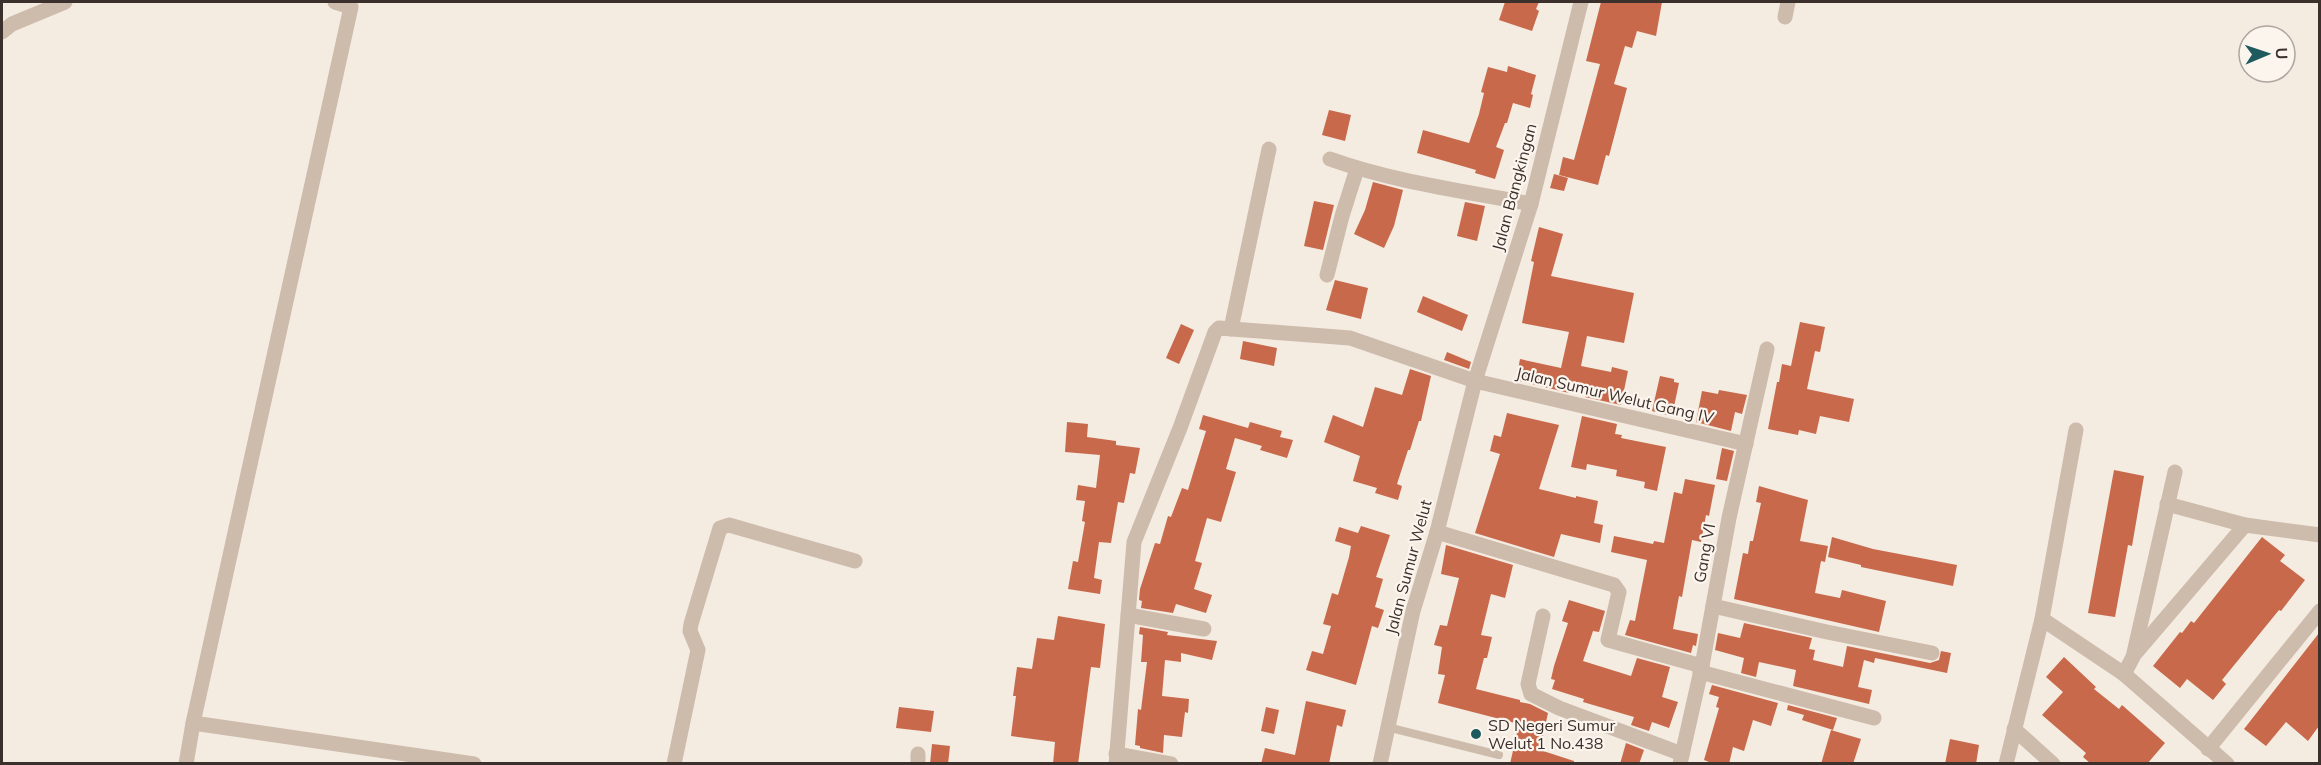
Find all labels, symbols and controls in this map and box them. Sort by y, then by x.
north arrow [2237,24,2297,84]
text: U [2272,47,2292,60]
street label: Jalan Bangkingan [1487,121,1541,253]
street label: Jalan Sumur Welut Gang IV [1514,362,1717,428]
street label: Jalan Sumur Welut [1380,497,1436,636]
street label: Gang VI [1689,522,1719,584]
place label: SD Negeri Sumur Welut 1 No.438 [1488,715,1615,753]
marker: SD Negeri Sumur Welut 1 No.438 [1469,727,1483,741]

